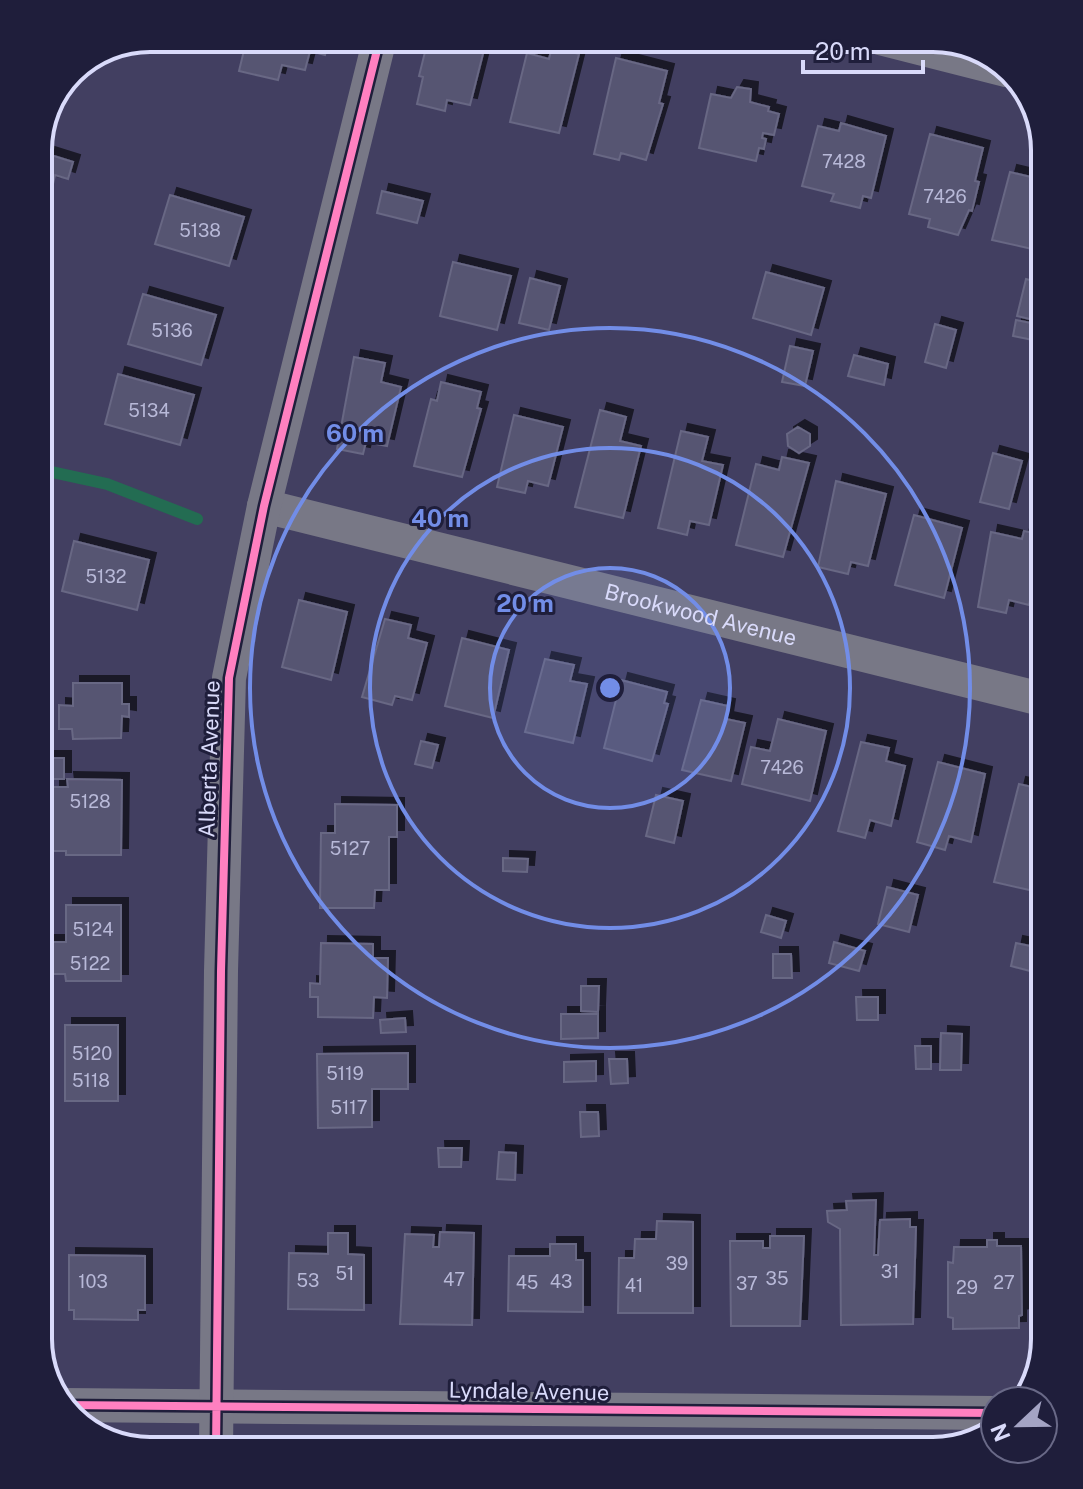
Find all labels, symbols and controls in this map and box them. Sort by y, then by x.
scale bar [803,24,923,74]
text: 20 m [815,37,871,65]
house number: 7428 [822,151,866,172]
house number: 7426 [923,186,967,207]
house number: 5138 [179,220,221,241]
house number: 5136 [151,320,193,341]
house number: 5134 [128,400,170,421]
text: 60 m [326,419,384,447]
text: 40 m [411,504,469,532]
house number: 5132 [86,566,126,587]
street label: Brookwood Avenue [602,578,799,651]
text: 20 m [496,589,554,617]
centre of rings [596,674,624,702]
street label: Alberta Avenue [193,680,225,838]
house number: 7426 [760,757,804,778]
house number: 5128 [69,791,111,812]
house number: 5127 [330,838,370,859]
house number: 5124 [73,919,113,940]
house number: 5122 [70,953,110,974]
house number: 5120 [72,1043,112,1064]
house number: 5119 [326,1063,364,1084]
house number: 5118 [72,1070,110,1091]
house number: 5117 [331,1097,368,1118]
house number: 39 [666,1253,688,1274]
house number: 31 [881,1261,899,1282]
house number: 51 [336,1263,354,1284]
house number: 35 [766,1268,788,1289]
house number: 47 [443,1269,465,1290]
house number: 53 [297,1270,319,1291]
house number: 103 [78,1271,108,1292]
house number: 43 [550,1271,572,1292]
house number: 45 [516,1272,538,1293]
house number: 27 [993,1272,1015,1293]
house number: 37 [736,1273,758,1294]
house number: 41 [625,1275,643,1296]
house number: 29 [956,1277,978,1298]
street label: Lyndale Avenue [448,1377,610,1405]
north arrow [979,1385,1059,1465]
text: N [985,1420,1016,1445]

